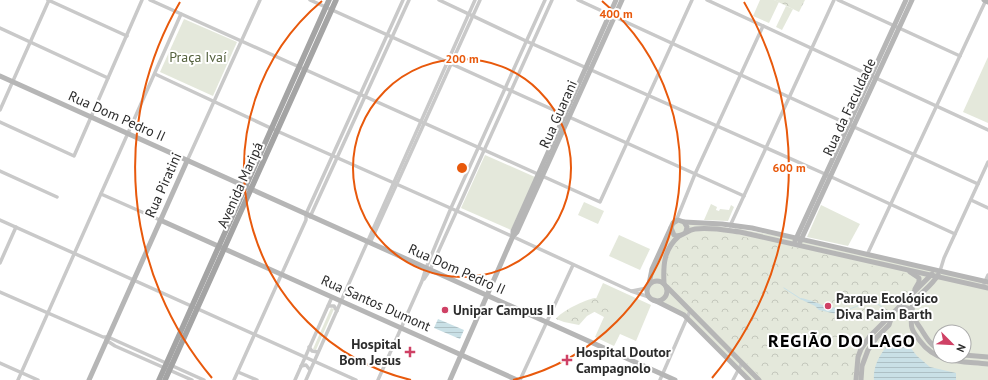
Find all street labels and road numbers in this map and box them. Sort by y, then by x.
street label: Rua da Faculdade [818,55,880,159]
street label: Rua Guarani [535,77,581,151]
street label: Rua Dom Pedro II [66,87,168,145]
street label: Avenida Maripá [213,139,267,231]
street label: Rua Piratini [141,150,185,220]
street label: Rua Dom Pedro II [406,240,508,298]
street label: Rua Santos Dumont [318,271,434,335]

